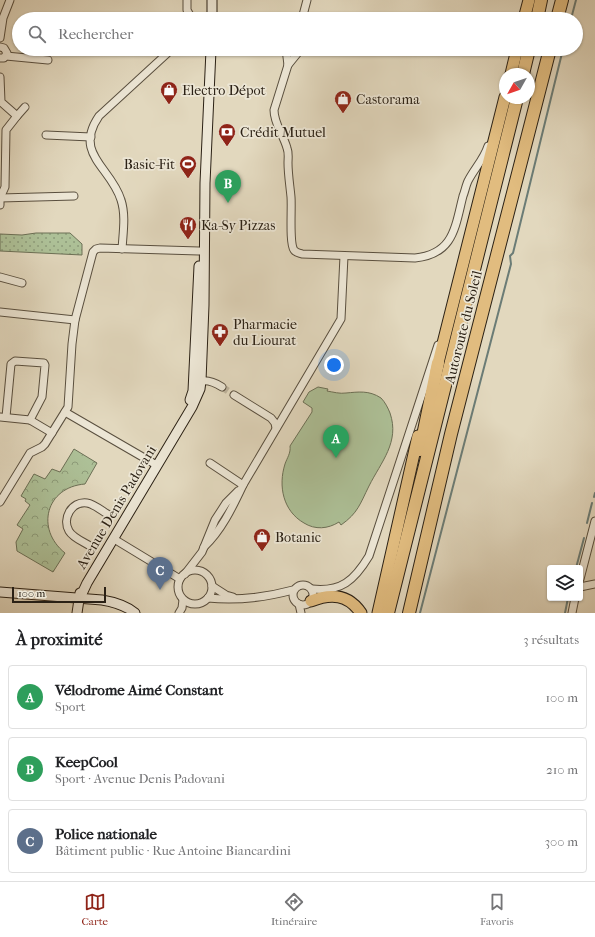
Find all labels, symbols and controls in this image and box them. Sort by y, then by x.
search box [12,12,583,56]
icon: search [26,23,48,45]
text: Rechercher [58,25,133,43]
north arrow [499,68,535,104]
shop icon: Electro Dépot [159,80,179,105]
place label: Electro Dépot [182,82,266,99]
shop icon: Castorama [333,89,353,114]
place label: Castorama [356,91,420,108]
bank icon: Crédit Mutuel [217,122,237,147]
place label: Crédit Mutuel [240,124,326,141]
sports icon: Basic-Fit [178,154,198,179]
place label: Basic-Fit [124,156,175,173]
pin: B [215,170,241,203]
restaurant icon: Ka-Sy Pizzas [178,215,198,240]
place label: Ka-Sy Pizzas [201,217,275,234]
street label: Autoroute du Soleil [441,269,486,386]
place label: Pharmacie du Liourat [233,316,297,349]
pharmacy icon: Pharmacie du Liourat [210,322,230,347]
your location [324,355,344,375]
pin: A [323,425,349,458]
street label: Avenue Denis Padovani [72,442,160,573]
shop icon: Botanic [252,527,272,552]
place label: Botanic [275,529,321,546]
pin: C [147,557,173,590]
map controls [547,565,583,601]
button: layers [547,565,583,601]
scale bar [12,585,106,604]
text: 100 m [18,587,46,600]
text: À proximité [16,629,103,649]
text: 3 résultats [523,632,579,647]
text: Vélodrome Aimé Constant [55,681,223,699]
text: A [26,690,34,705]
text: 100 m [545,690,578,705]
text: Sport [55,699,86,714]
text: KeepCool [55,753,118,771]
text: B [26,762,34,777]
text: 210 m [546,762,578,777]
text: Sport · Avenue Denis Padovani [55,771,225,786]
text: Police nationale [55,825,157,843]
text: C [26,834,34,849]
text: 300 m [545,834,578,849]
text: Bâtiment public · Rue Antoine Biancardini [55,843,291,858]
tab: Carte [81,891,108,928]
tab: Itinéraire [271,891,317,928]
tab: Favoris [480,891,514,928]

